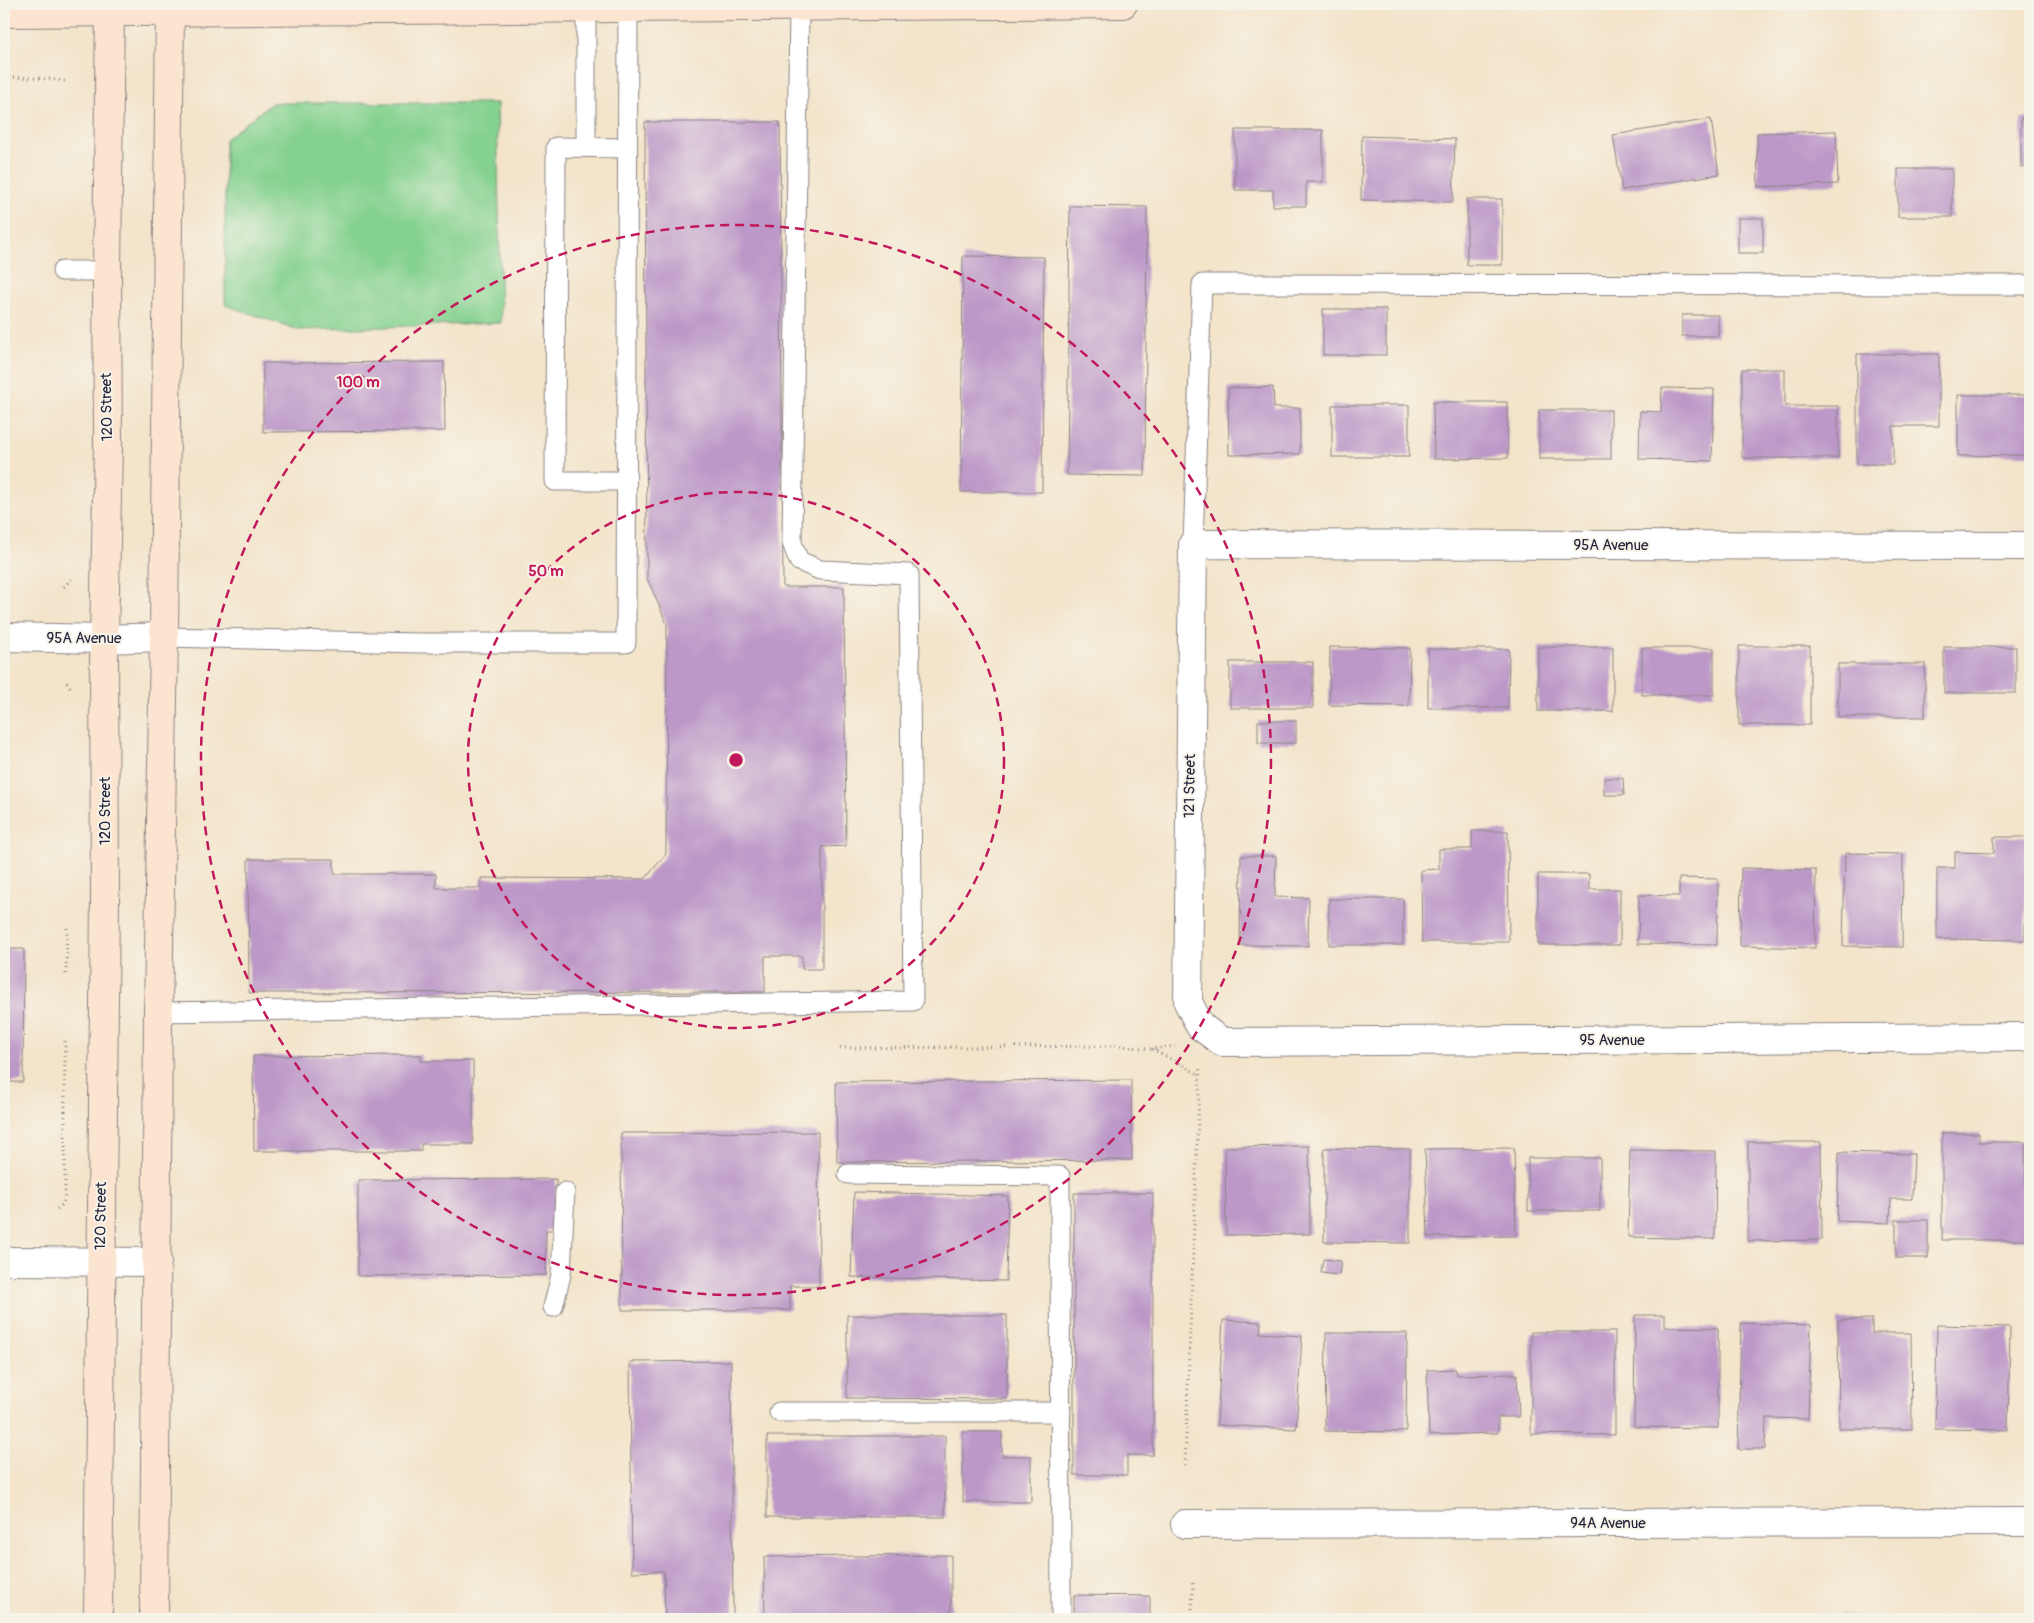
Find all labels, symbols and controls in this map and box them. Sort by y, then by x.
street label: 120 Street [97,372,117,441]
text: 100 m [337,373,379,392]
street label: 95A Avenue [1574,536,1649,555]
text: 50 m [529,562,563,581]
street label: 95A Avenue [47,629,122,648]
centre of rings [727,751,745,769]
street label: 121 Street [1180,753,1200,818]
street label: 120 Street [96,776,115,845]
street label: 95 Avenue [1579,1031,1645,1050]
street label: 120 Street [91,1181,111,1250]
street label: 94A Avenue [1570,1514,1646,1533]

